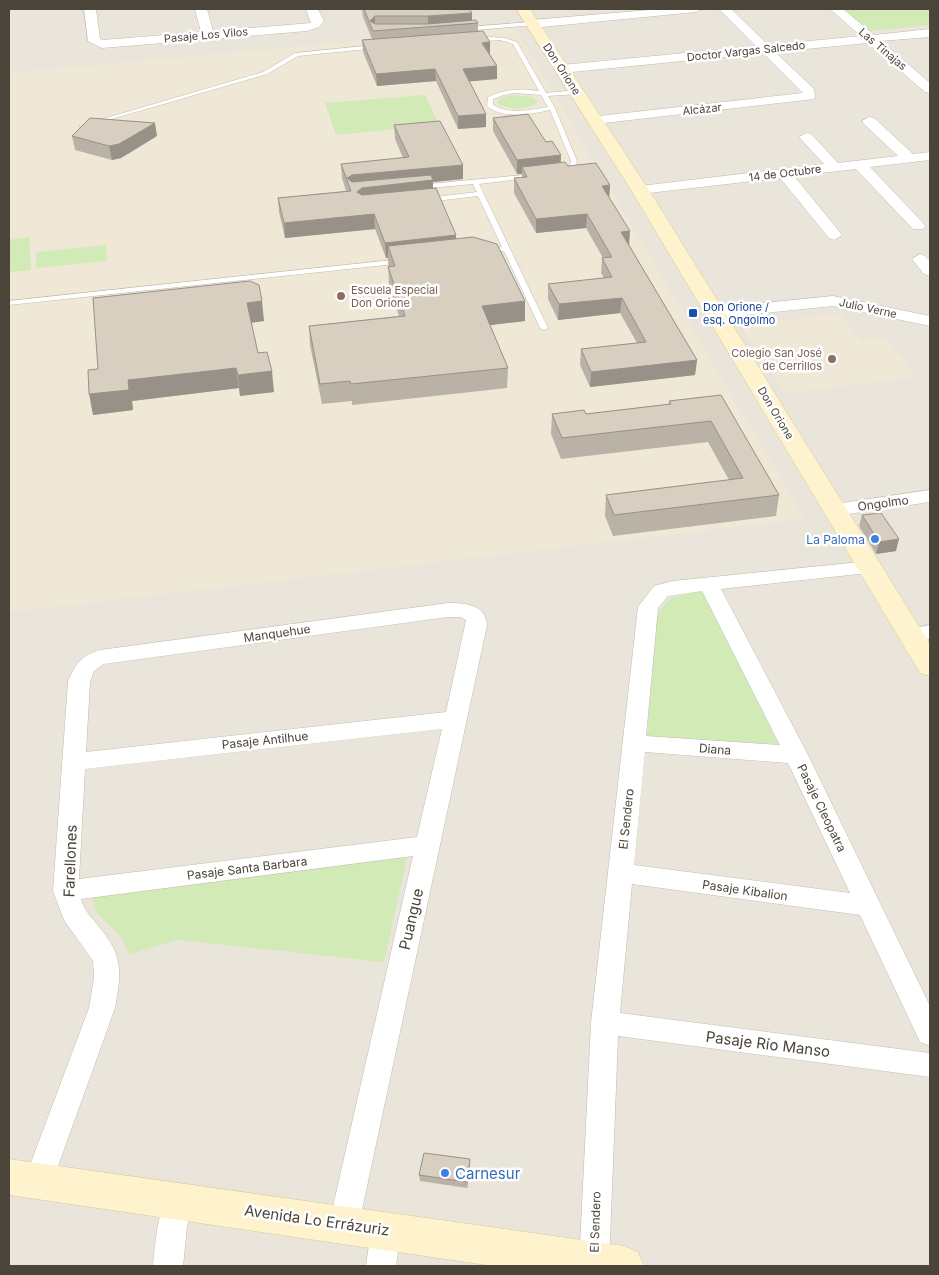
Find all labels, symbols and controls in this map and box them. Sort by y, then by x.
street label: Pasaje Los Vilos [163,24,249,46]
street label: Las Tinajas [856,25,910,73]
street label: Doctor Vargas Salcedo [686,38,806,64]
street label: Don Orione [540,40,584,98]
street label: Alcázar [682,100,722,118]
street label: 14 de Octubre [748,162,822,184]
place label: Escuela Especial Don Orione [351,283,438,310]
marker: Escuela Especial Don Orione [335,290,347,302]
street label: Julio Verne [838,295,898,321]
place label: Don Orione / esq. Ongolmo [703,300,776,327]
marker: Don Orione / esq. Ongolmo [687,307,699,319]
place label: Colegio San José de Cerrillos [731,346,822,373]
marker: Colegio San José de Cerrillos [826,353,838,365]
street label: Don Orione [755,384,797,442]
street label: Ongolmo [856,492,910,514]
place label: La Paloma [806,532,865,547]
marker: La Paloma [869,533,881,545]
street label: Manquehue [243,621,311,645]
street label: Pasaje Antilhue [221,728,309,752]
street label: Diana [698,740,732,758]
street label: Pasaje Cleopatra [794,762,850,854]
street label: El Sendero [615,788,637,850]
street label: Farellones [59,824,81,898]
street label: Pasaje Santa Barbara [186,853,308,883]
street label: Pasaje Kibalion [701,877,789,903]
street label: Puangue [395,886,427,952]
street label: Pasaje Río Manso [705,1027,831,1061]
place label: Carnesur [455,1164,521,1183]
marker: Carnesur [439,1167,451,1179]
street label: El Sendero [586,1191,604,1253]
street label: Avenida Lo Errázuriz [243,1200,391,1240]

